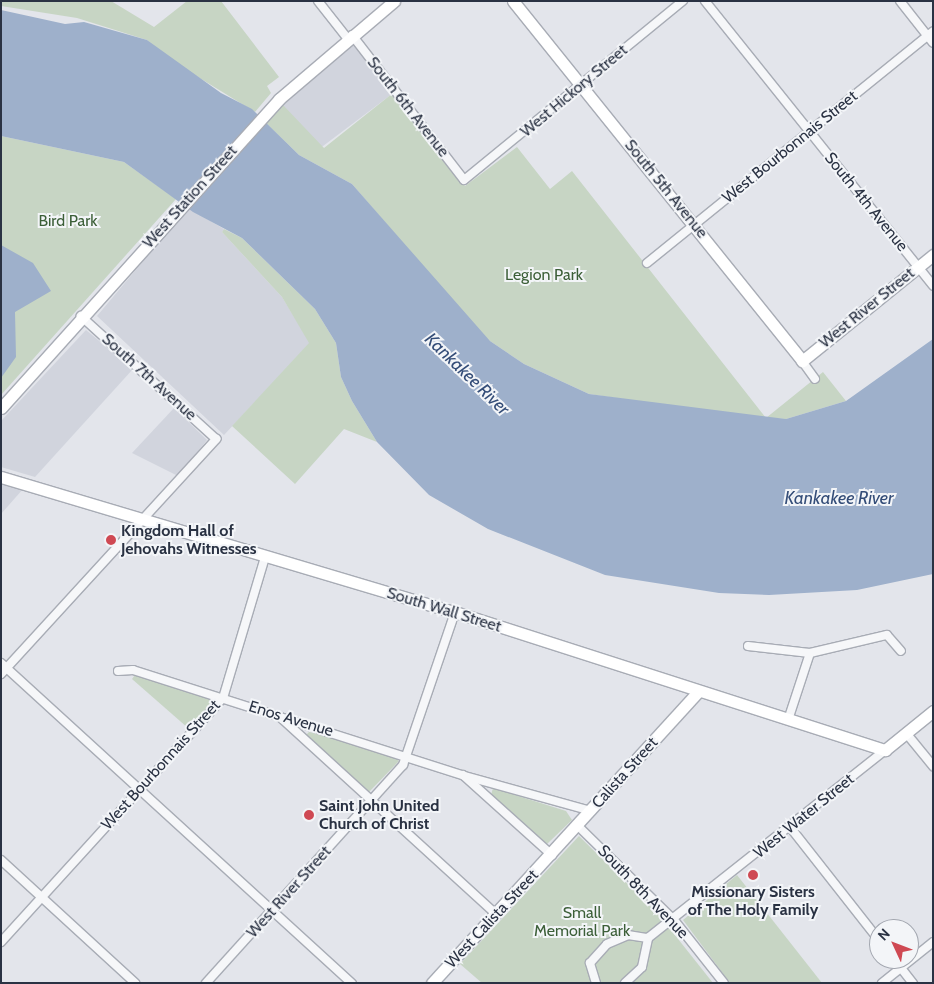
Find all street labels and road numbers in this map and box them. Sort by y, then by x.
street label: West Hickory Street [517,41,631,141]
street label: South 6th Avenue [363,53,453,161]
street label: West Bourbonnais Street [719,87,861,207]
street label: South 5th Avenue [620,136,712,242]
street label: West Station Street [139,142,241,252]
street label: South 4th Avenue [820,149,912,255]
street label: West River Street [816,264,918,352]
street label: South 7th Avenue [98,330,200,424]
street label: South Wall Street [384,583,504,637]
street label: West Bourbonnais Street [98,696,224,834]
street label: Enos Avenue [246,697,336,741]
street label: Calista Street [588,733,662,813]
street label: West Water Street [750,770,858,862]
street label: South 8th Avenue [594,841,692,943]
street label: West River Street [243,842,335,942]
street label: West Calista Street [442,866,542,972]

